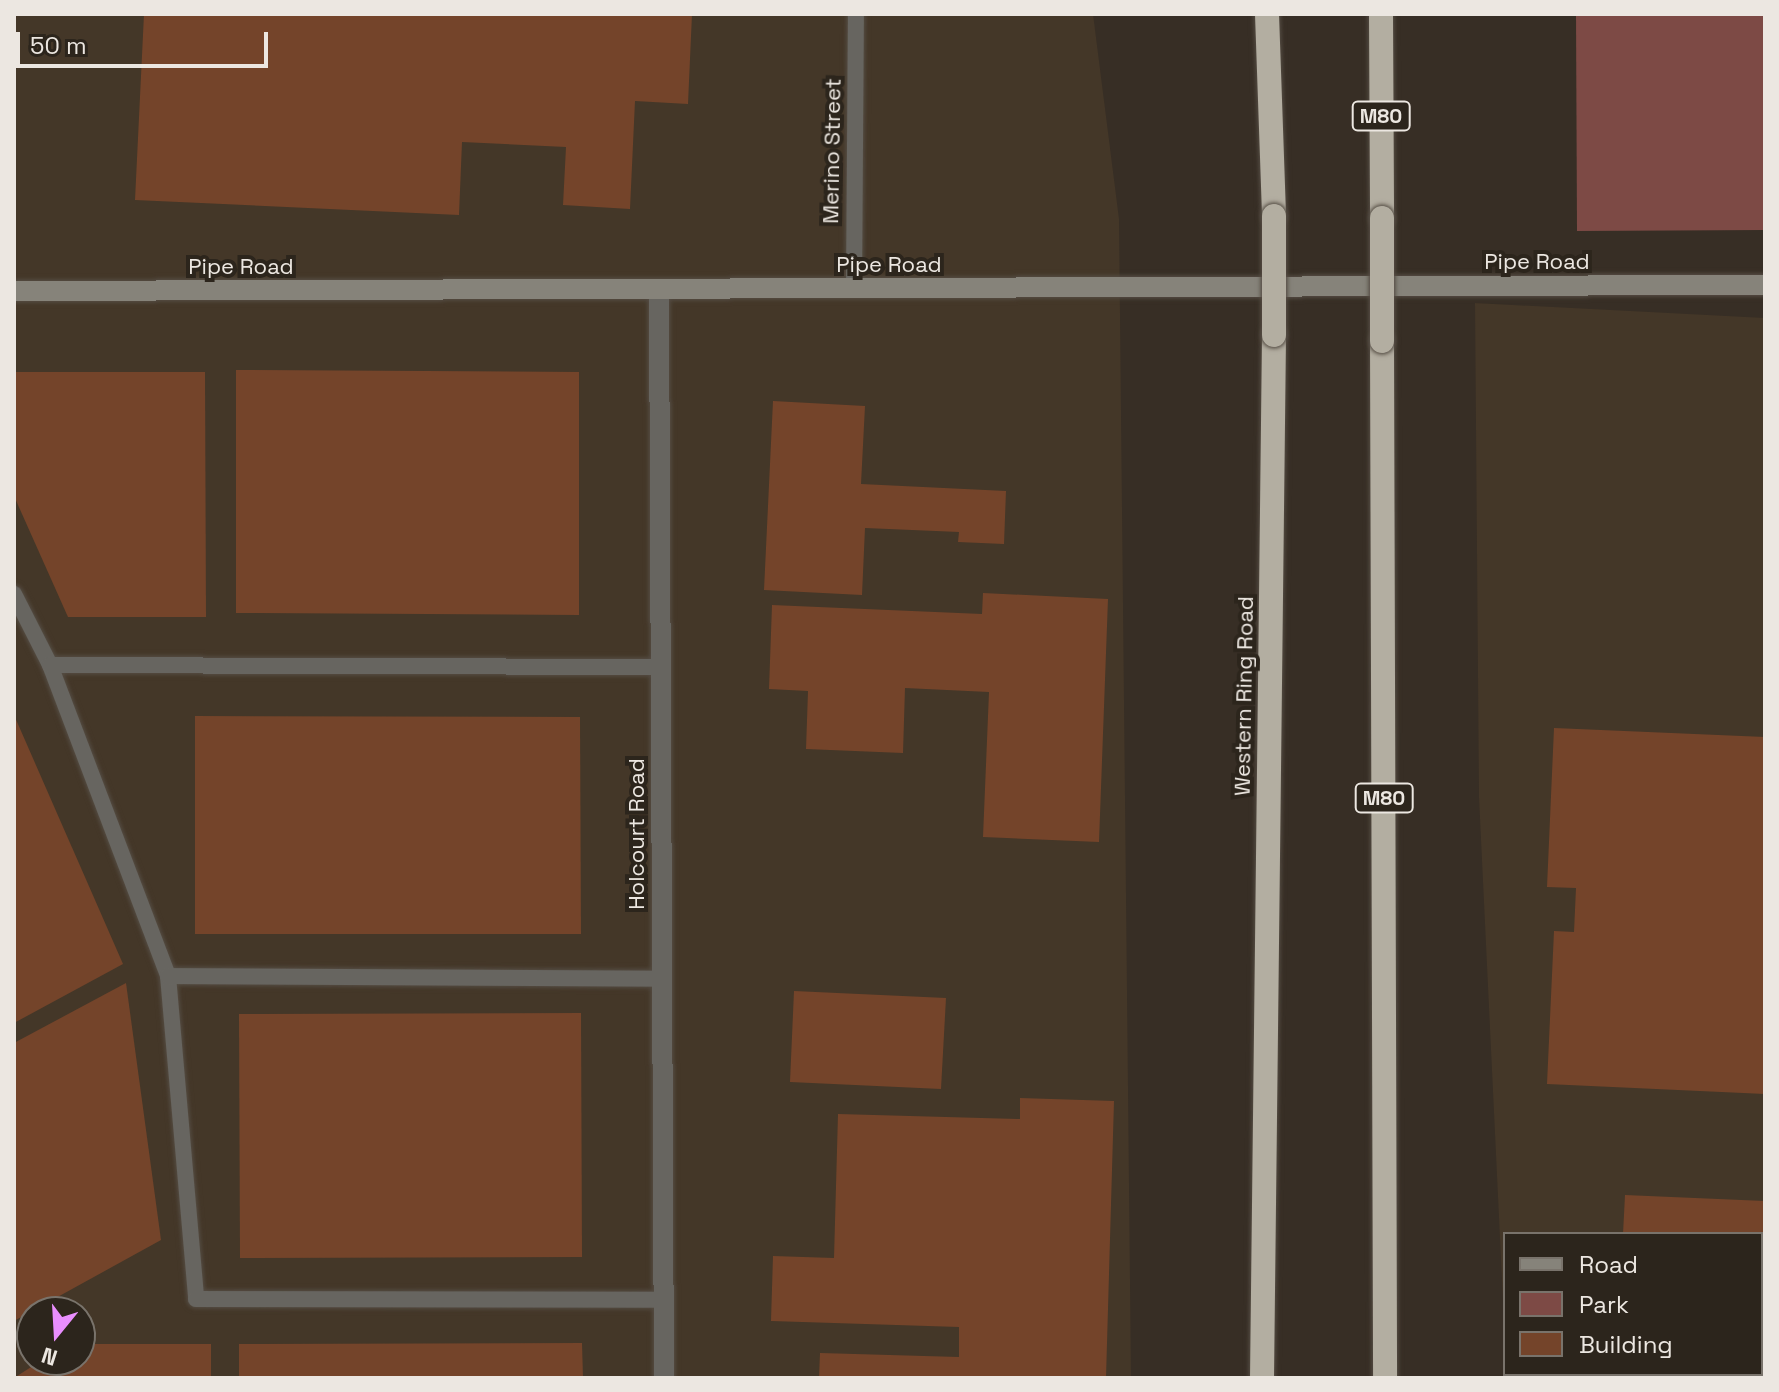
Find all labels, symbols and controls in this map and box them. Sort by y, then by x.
scale bar [20,16,272,66]
text: 50 m [30,30,87,61]
street label: Merino Street [818,78,846,224]
road number: M80 [1351,100,1411,132]
street label: Pipe Road [1484,249,1590,275]
street label: Pipe Road [836,252,942,278]
street label: Pipe Road [188,254,294,280]
street label: Western Ring Road [1229,596,1259,796]
street label: Holcourt Road [624,758,650,910]
road number: M80 [1354,782,1414,814]
legend [1503,1232,1763,1376]
text: Road [1579,1249,1638,1280]
text: Park [1579,1289,1629,1320]
north arrow [16,1296,96,1376]
text: Building [1579,1329,1673,1360]
text: N [38,1341,61,1373]

